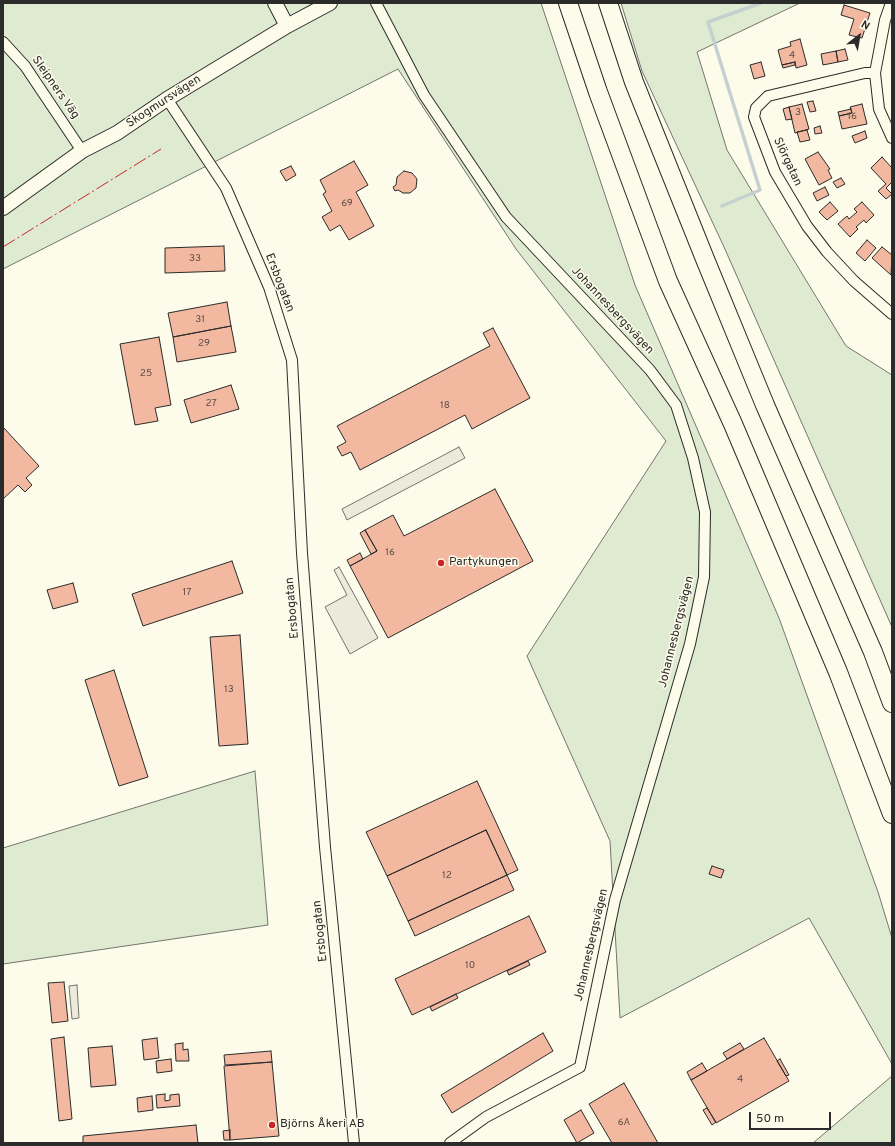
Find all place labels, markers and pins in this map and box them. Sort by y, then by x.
place label: Partykungen [449,556,518,570]
marker: Partykungen [436,558,446,568]
place label: Björns Åkeri AB [280,1118,365,1132]
marker: Björns Åkeri AB [267,1120,277,1130]

